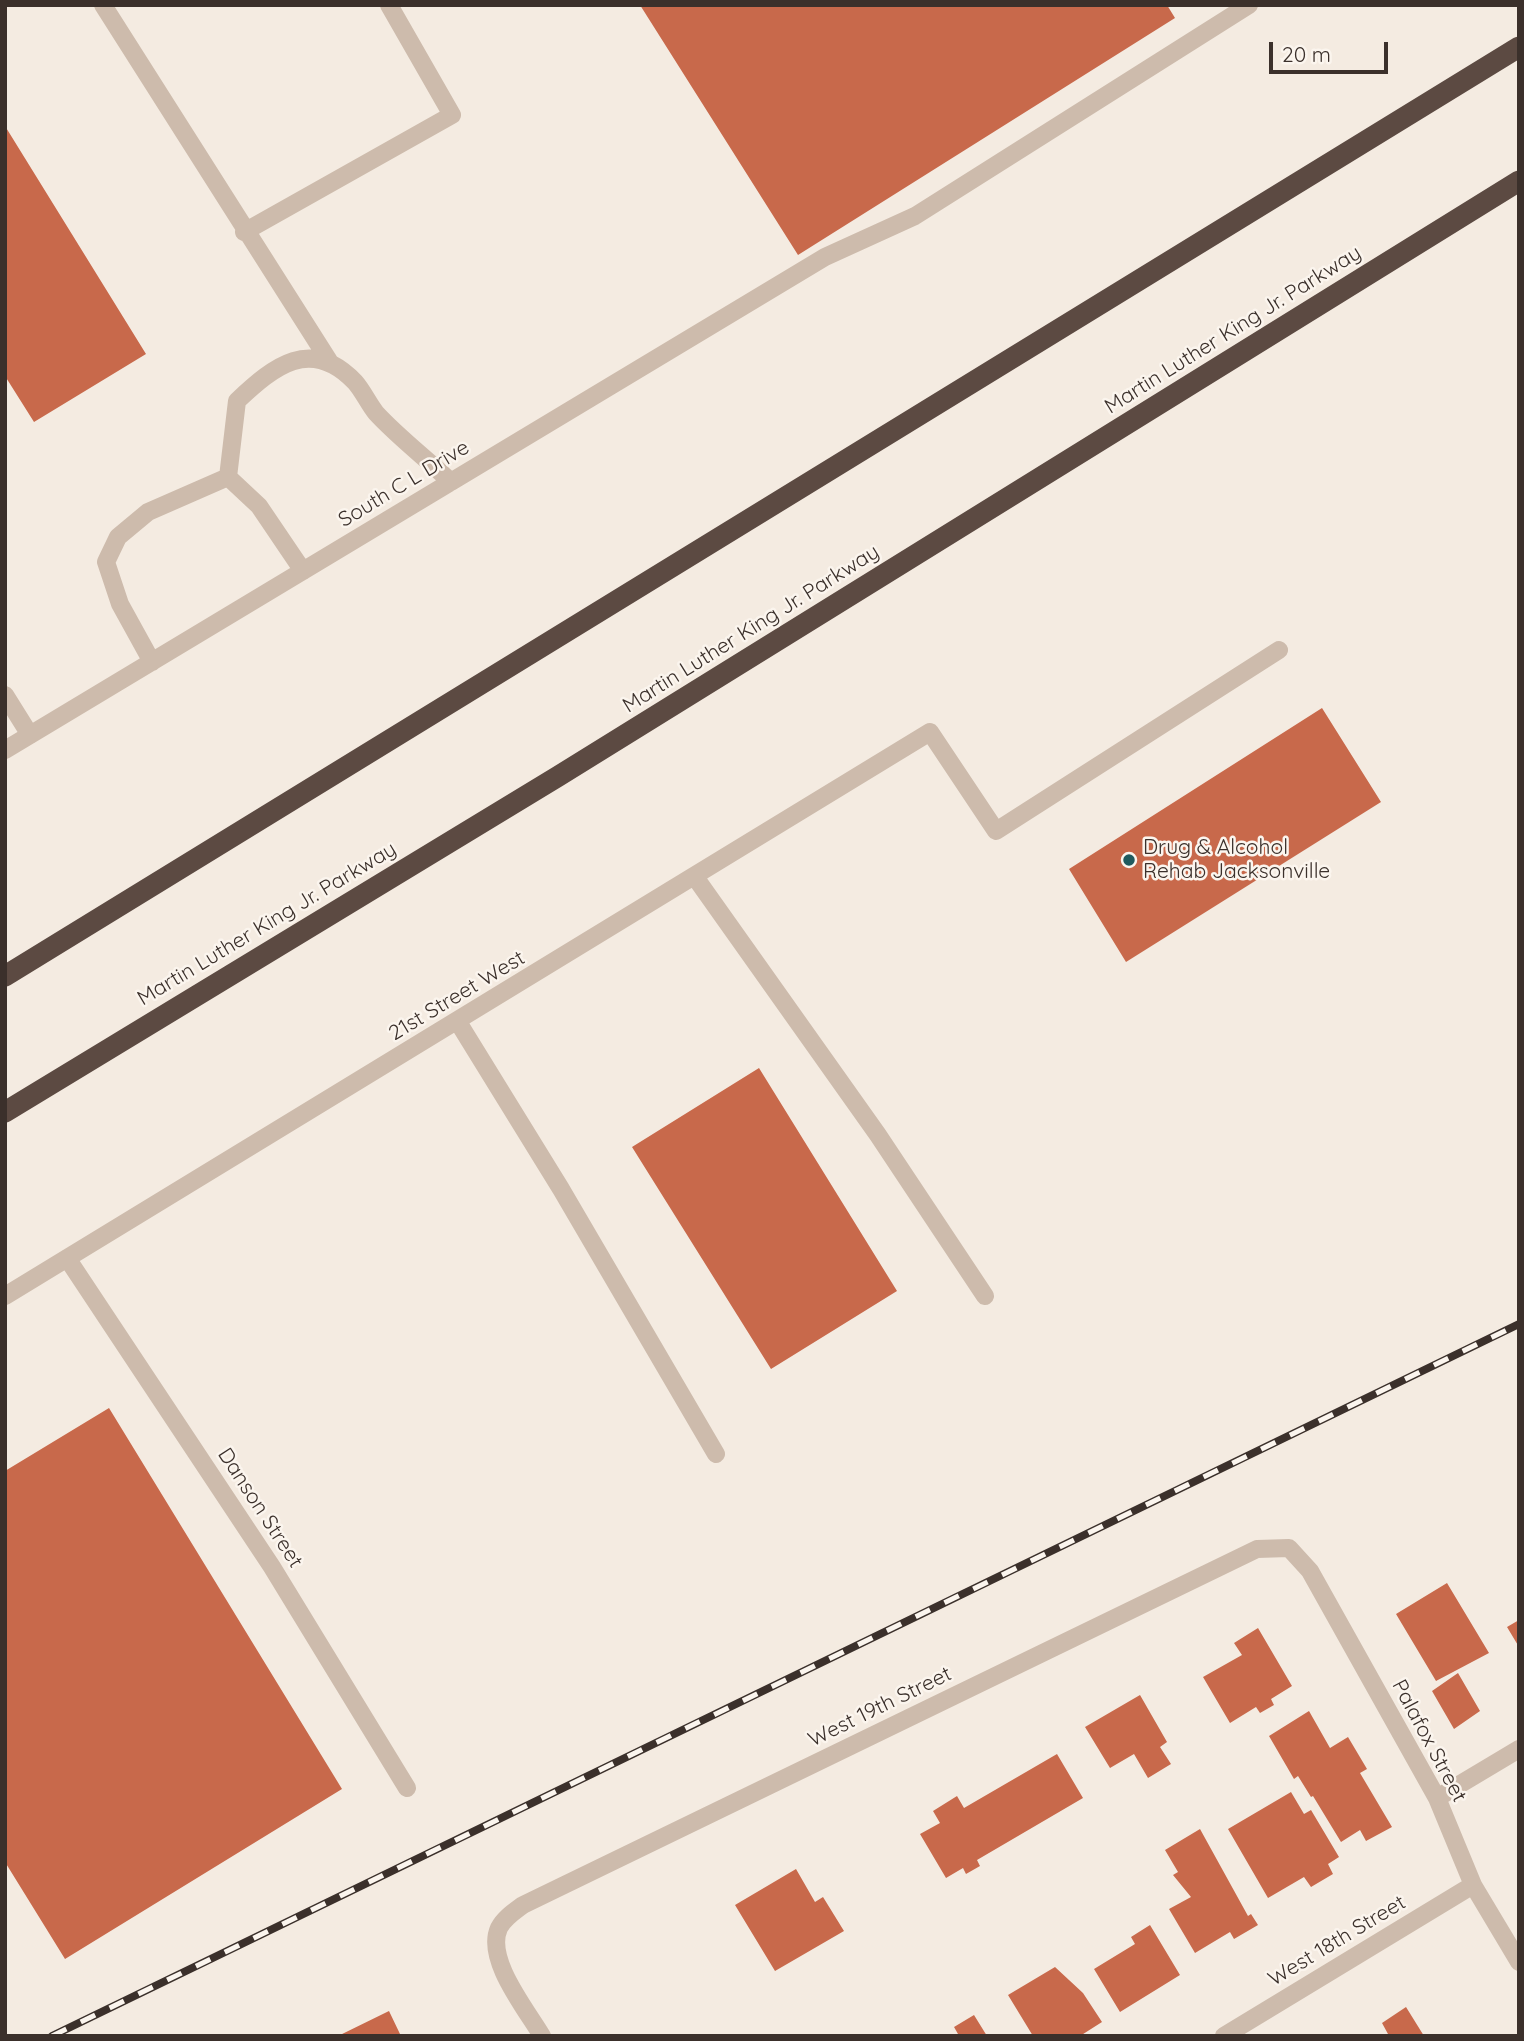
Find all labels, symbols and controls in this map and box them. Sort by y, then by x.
scale bar [1272,28,1391,72]
text: 20 m [1282,41,1331,67]
street label: Martin Luther King Jr. Parkway [1100,240,1366,420]
street label: South C L Drive [334,435,474,533]
street label: Martin Luther King Jr. Parkway [618,539,884,719]
place label: Drug & Alcohol Rehab Jacksonville [1143,835,1330,885]
street label: Martin Luther King Jr. Parkway [133,837,401,1011]
marker: Drug & Alcohol Rehab Jacksonville [1121,852,1137,868]
street label: 21st Street West [384,946,530,1046]
street label: Danson Street [212,1443,308,1573]
street label: West 19th Street [804,1661,956,1753]
street label: Palafox Street [1386,1675,1472,1807]
street label: West 18th Street [1264,1890,1410,1992]

